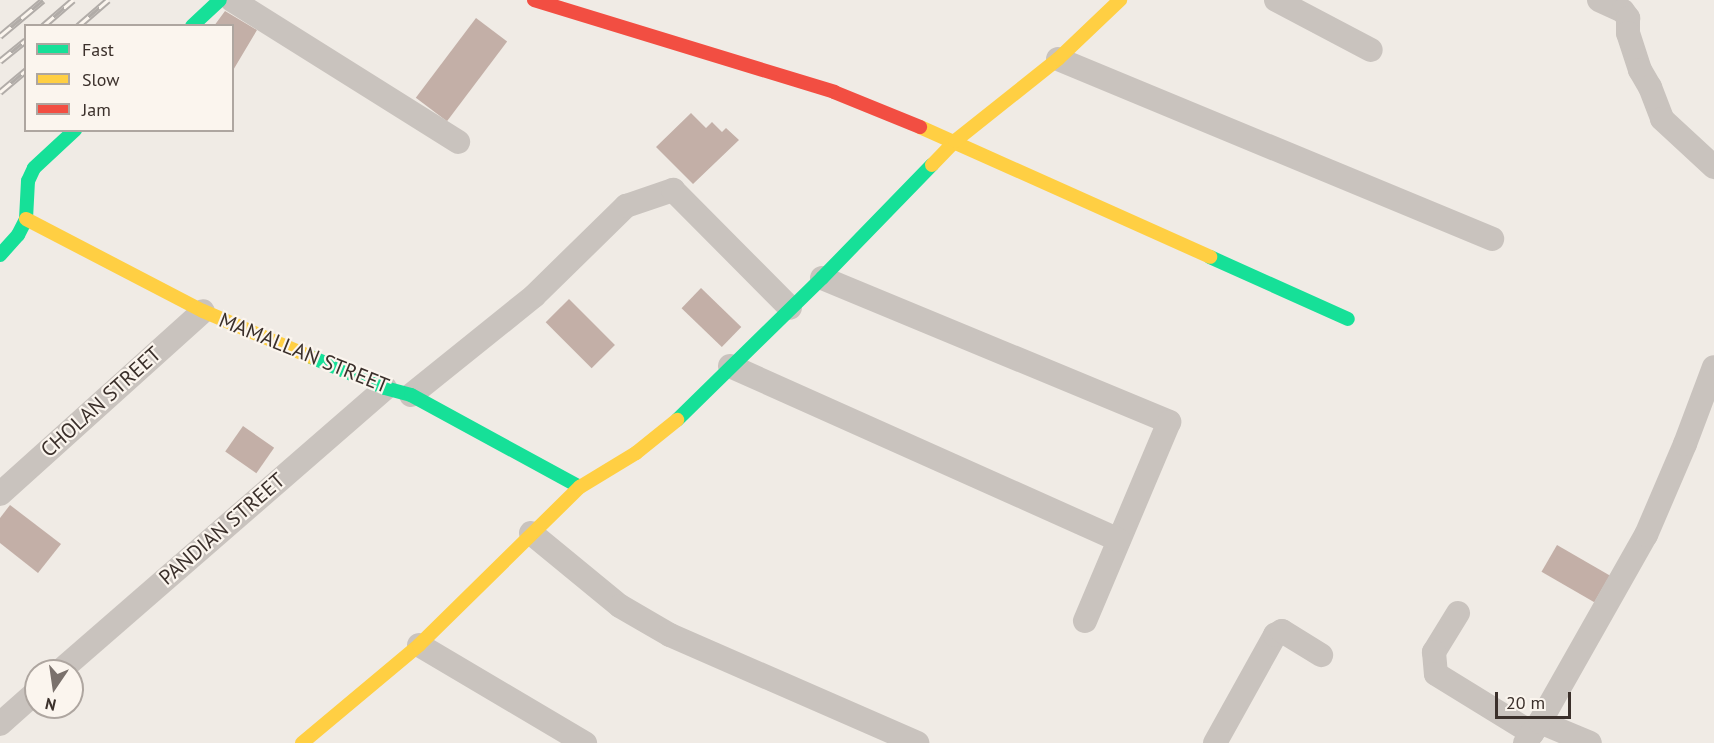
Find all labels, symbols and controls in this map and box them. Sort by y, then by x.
legend [24,24,234,132]
text: Fast [82,38,114,61]
text: Slow [82,68,120,91]
text: Jam [82,98,111,121]
street label: MAMALLAN STREET [215,307,393,399]
street label: CHOLAN STREET [36,341,166,463]
street label: PANDIAN STREET [154,468,290,590]
north arrow [24,659,84,719]
scale bar [1498,680,1574,718]
text: 20 m [1506,691,1545,714]
text: N [43,694,58,716]

